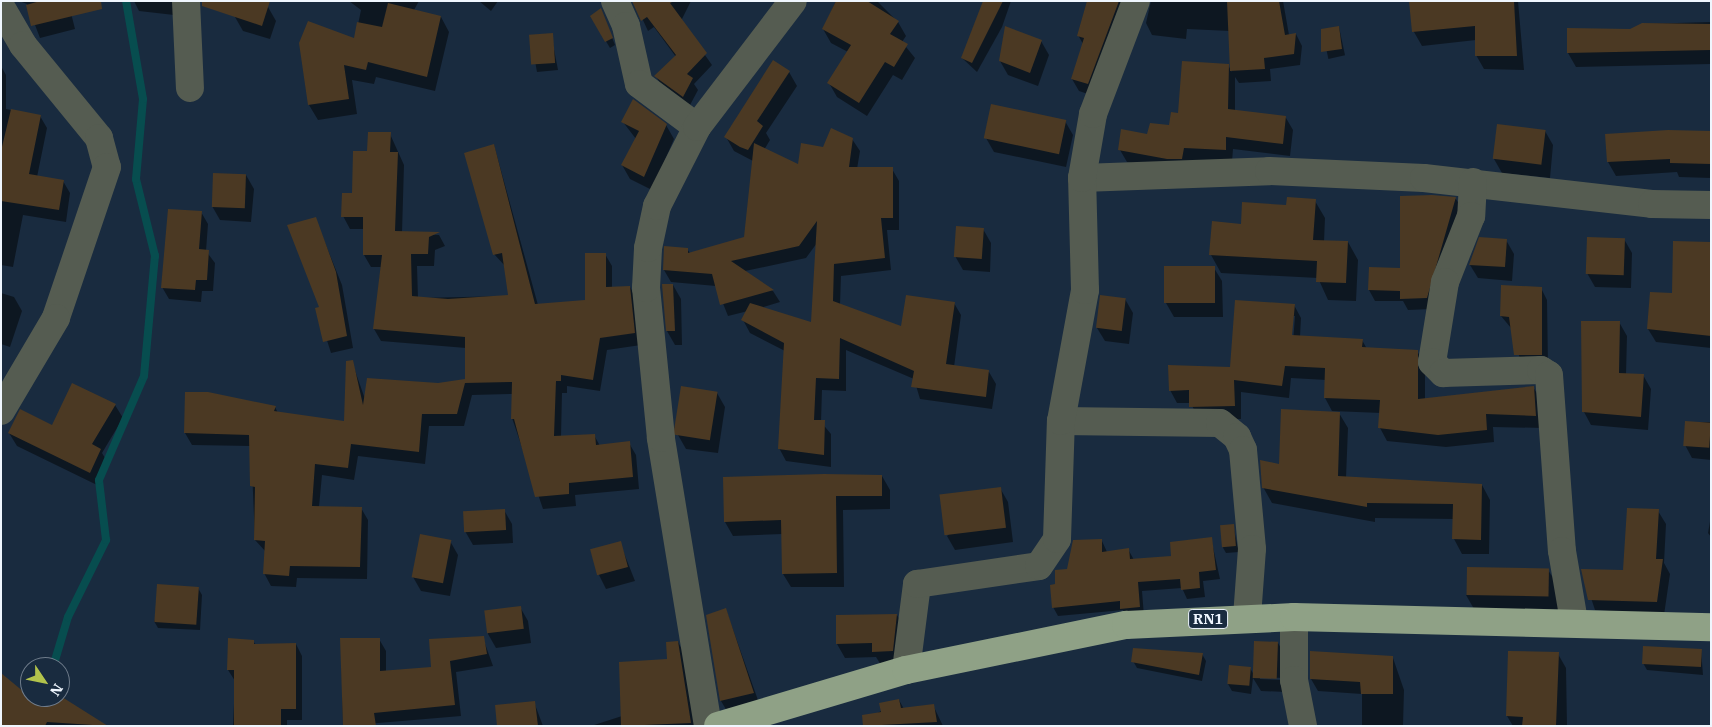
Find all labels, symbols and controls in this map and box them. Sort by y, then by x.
road number: RN1 [1188,608,1228,630]
north arrow [20,657,70,707]
text: N [46,680,67,699]

